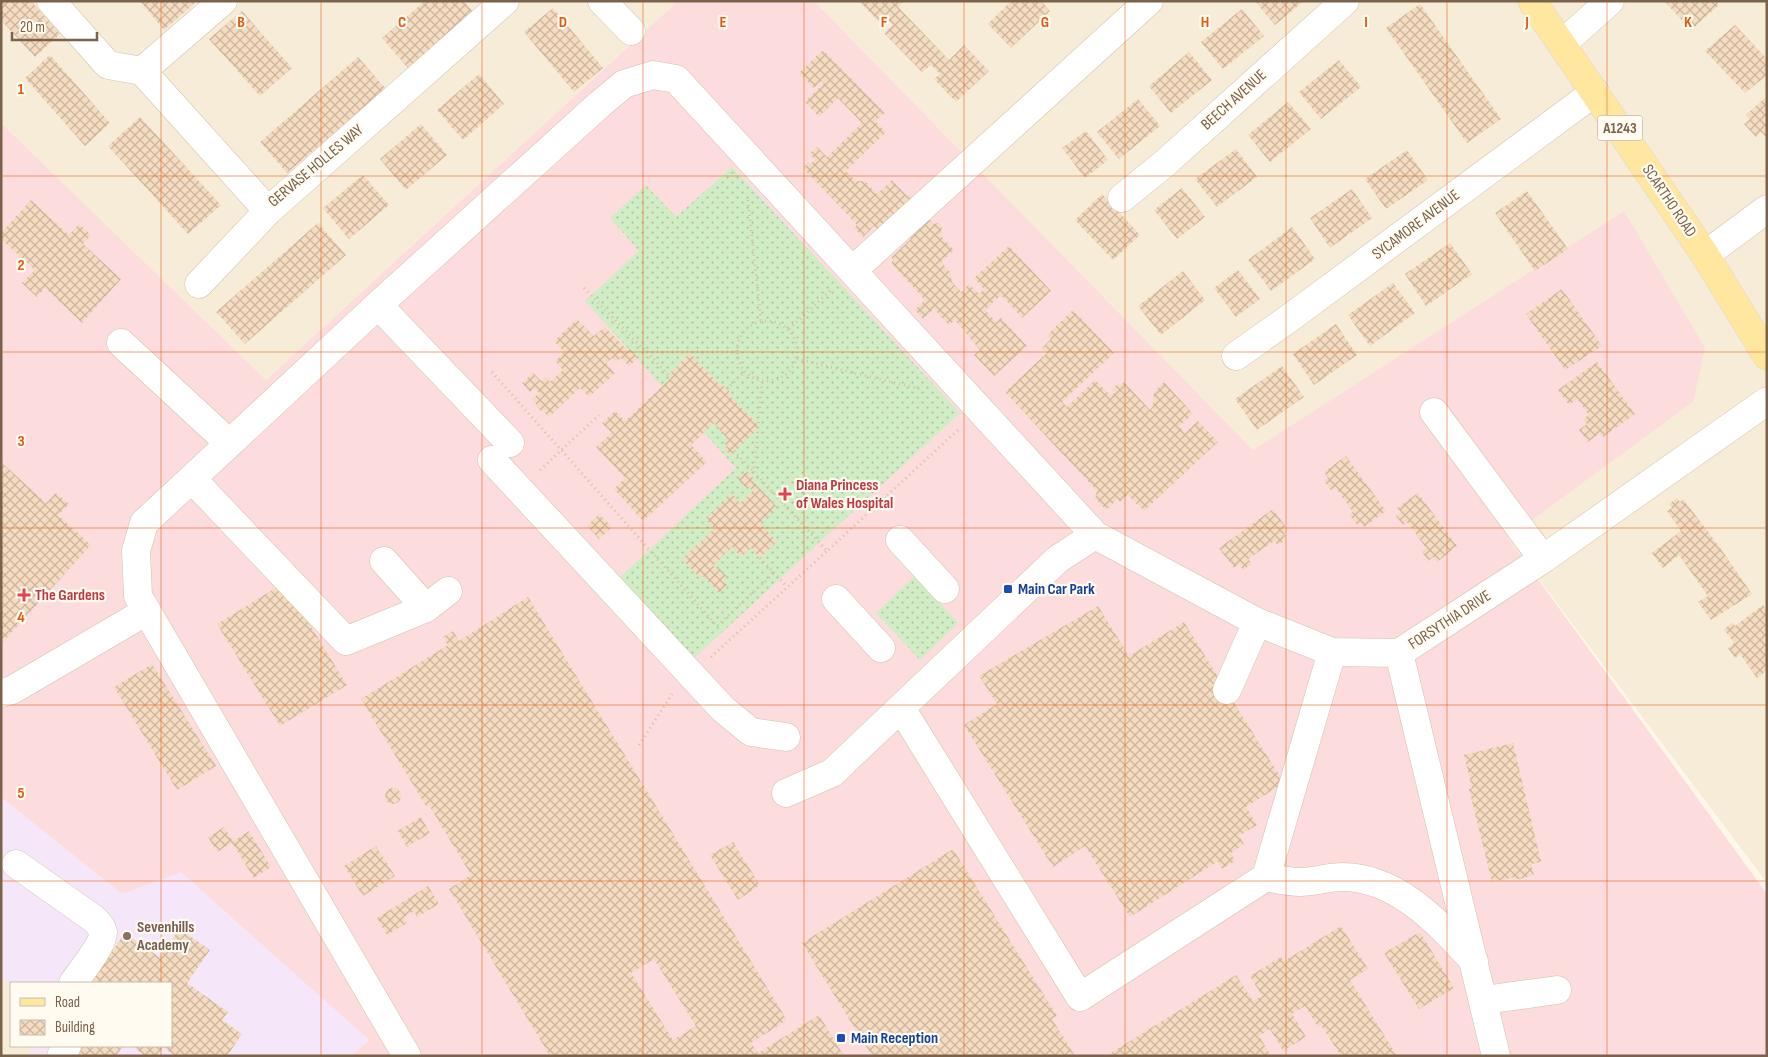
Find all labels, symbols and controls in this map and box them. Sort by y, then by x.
scale bar [12,10,98,42]
text: B [237,13,245,32]
text: C [398,13,406,32]
text: D [559,13,567,32]
text: E [720,13,727,32]
text: F [881,13,888,32]
text: G [1041,13,1049,32]
text: H [1201,13,1209,32]
text: I [1364,13,1368,32]
text: J [1524,13,1529,32]
text: K [1684,13,1692,32]
text: 20 m [20,18,45,37]
street label: BEECH AVENUE [1197,66,1271,134]
text: 1 [18,80,25,99]
road number: A1243 [1598,116,1642,140]
street label: GERVASE HOLLES WAY [265,121,368,211]
street label: SCARTHO ROAD [1638,161,1700,241]
street label: SYCAMORE AVENUE [1369,186,1463,264]
text: 2 [17,256,25,275]
text: 3 [17,432,25,451]
place label: Diana Princess of Wales Hospital [796,476,893,513]
marker: Diana Princess of Wales Hospital [778,487,792,501]
place label: Main Car Park [1018,580,1095,599]
marker: Main Car Park [1002,583,1014,595]
place label: The Gardens [35,586,105,605]
street label: FORSYTHIA DRIVE [1405,586,1495,654]
marker: The Gardens [17,588,31,602]
text: 4 [17,608,25,627]
text: 5 [17,784,25,803]
place label: Sevenhills Academy [136,918,194,955]
marker: Sevenhills Academy [121,930,133,942]
legend [10,982,172,1047]
text: Road [55,993,80,1012]
text: Building [55,1018,95,1037]
place label: Main Reception [851,1029,938,1048]
marker: Main Reception [835,1032,847,1044]

